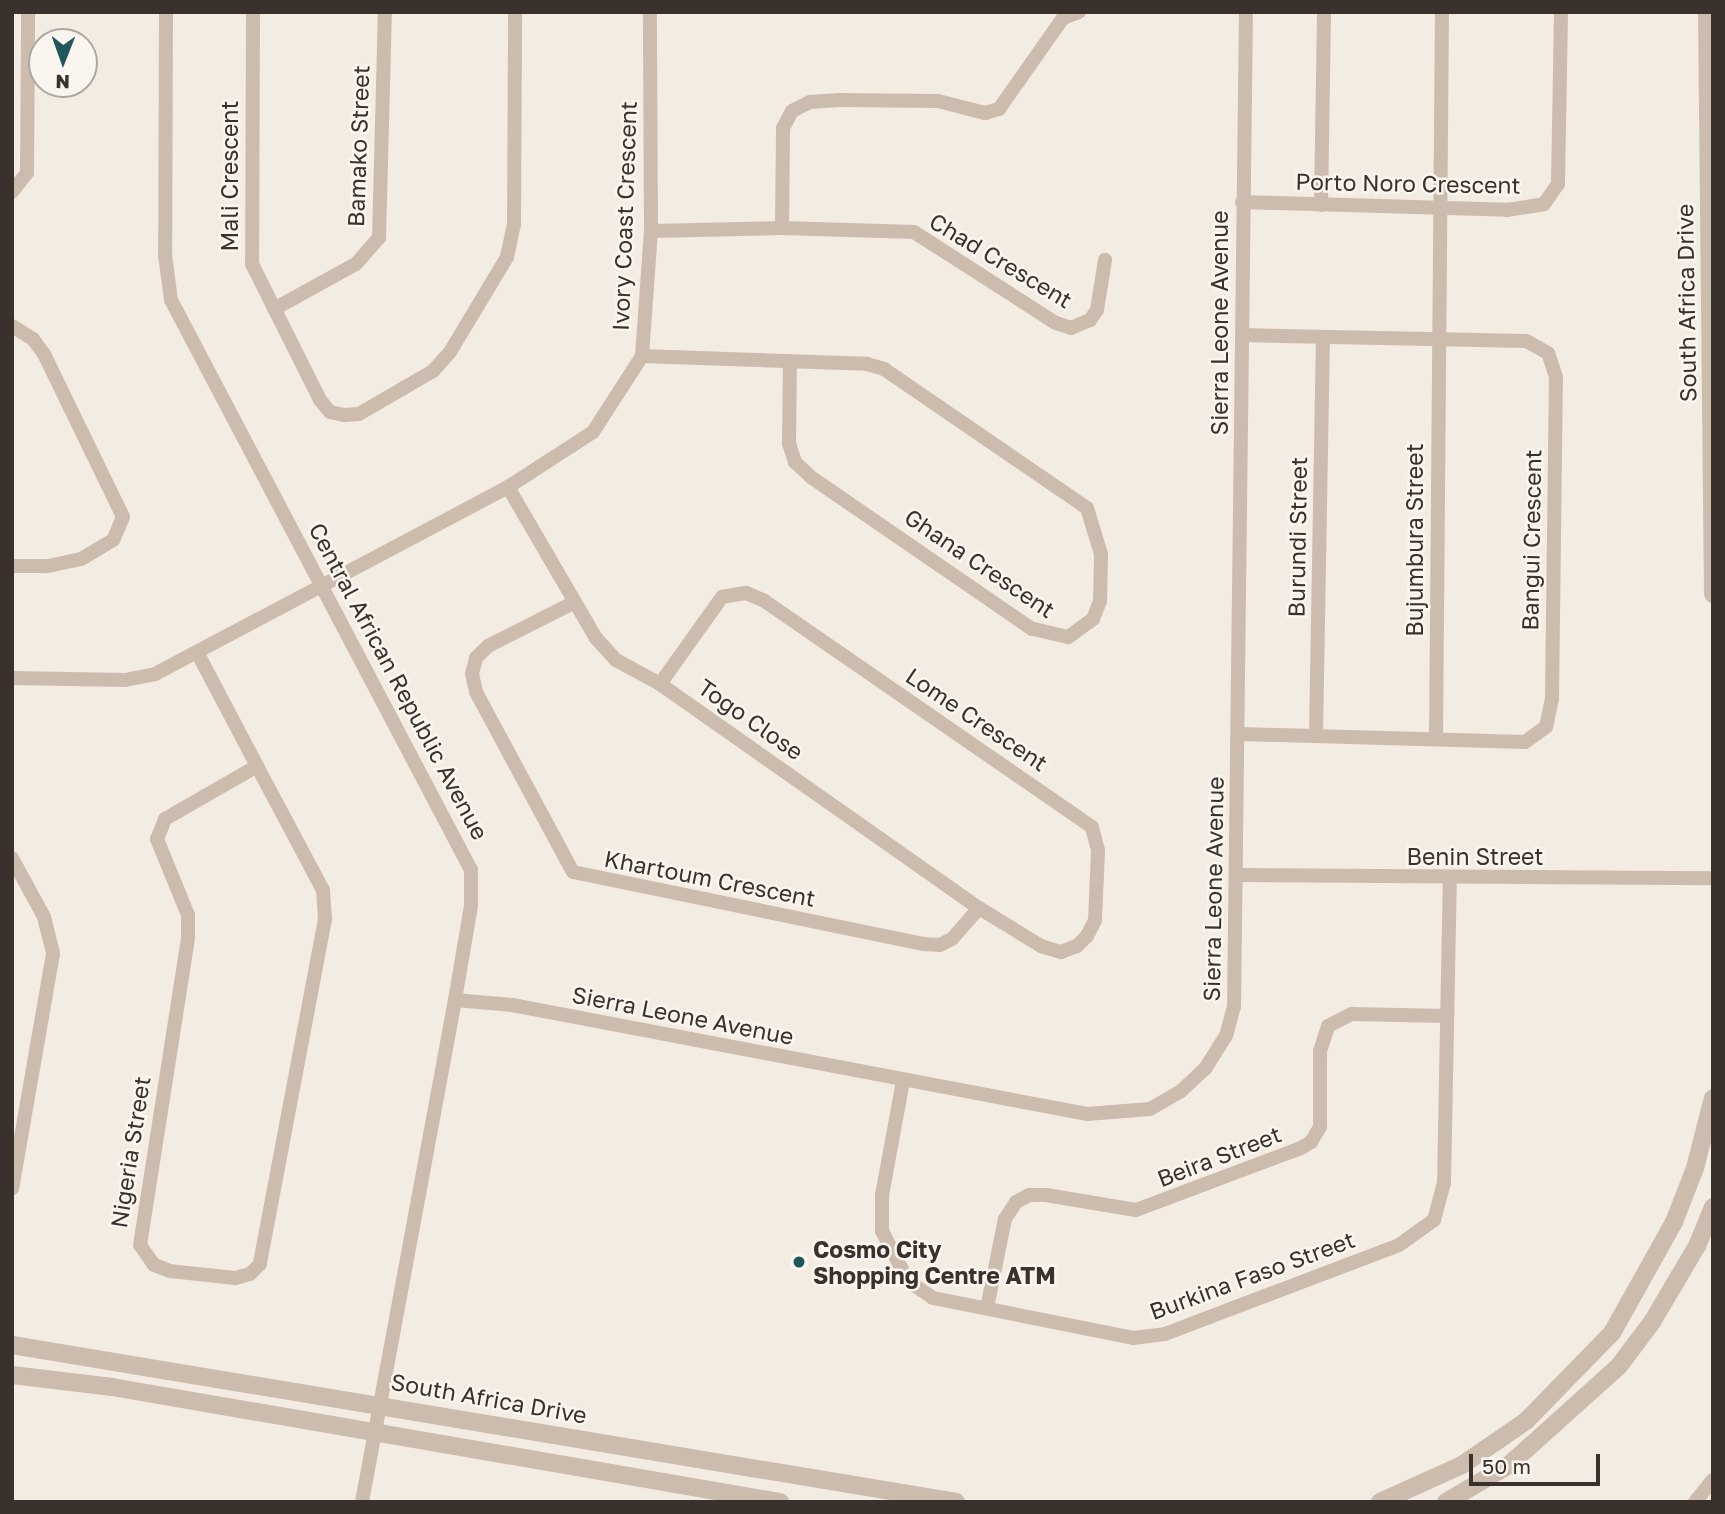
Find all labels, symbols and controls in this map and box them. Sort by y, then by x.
north arrow [28,28,98,98]
street label: Bamako Street [341,65,375,227]
text: N [55,71,70,94]
street label: Ivory Coast Crescent [606,100,642,332]
street label: Mali Crescent [215,101,243,251]
street label: Porto Noro Crescent [1295,167,1521,199]
street label: South Africa Drive [1670,204,1702,402]
street label: Chad Crescent [925,207,1077,313]
street label: Sierra Leone Avenue [1205,210,1233,436]
street label: Bujumbura Street [1400,443,1428,637]
street label: Bangui Crescent [1516,449,1546,631]
street label: Burundi Street [1282,457,1312,617]
street label: Ghana Crescent [900,503,1060,623]
street label: Central African Republic Avenue [304,518,494,844]
street label: Lome Crescent [901,661,1053,777]
street label: Togo Close [693,673,809,765]
street label: Sierra Leone Avenue [1197,776,1229,1002]
street label: Benin Street [1406,842,1544,870]
street label: Khartoum Crescent [602,844,818,912]
street label: Sierra Leone Avenue [570,980,796,1050]
street label: Nigeria Street [104,1074,156,1230]
street label: Beira Street [1153,1120,1285,1192]
street label: Burkina Faso Street [1146,1225,1358,1325]
place label: Cosmo City Shopping Centre ATM [813,1235,1056,1289]
marker: Cosmo City Shopping Centre ATM [791,1254,807,1270]
street label: South Africa Drive [389,1367,589,1429]
scale bar [1473,1440,1604,1484]
text: 50 m [1482,1453,1531,1479]

